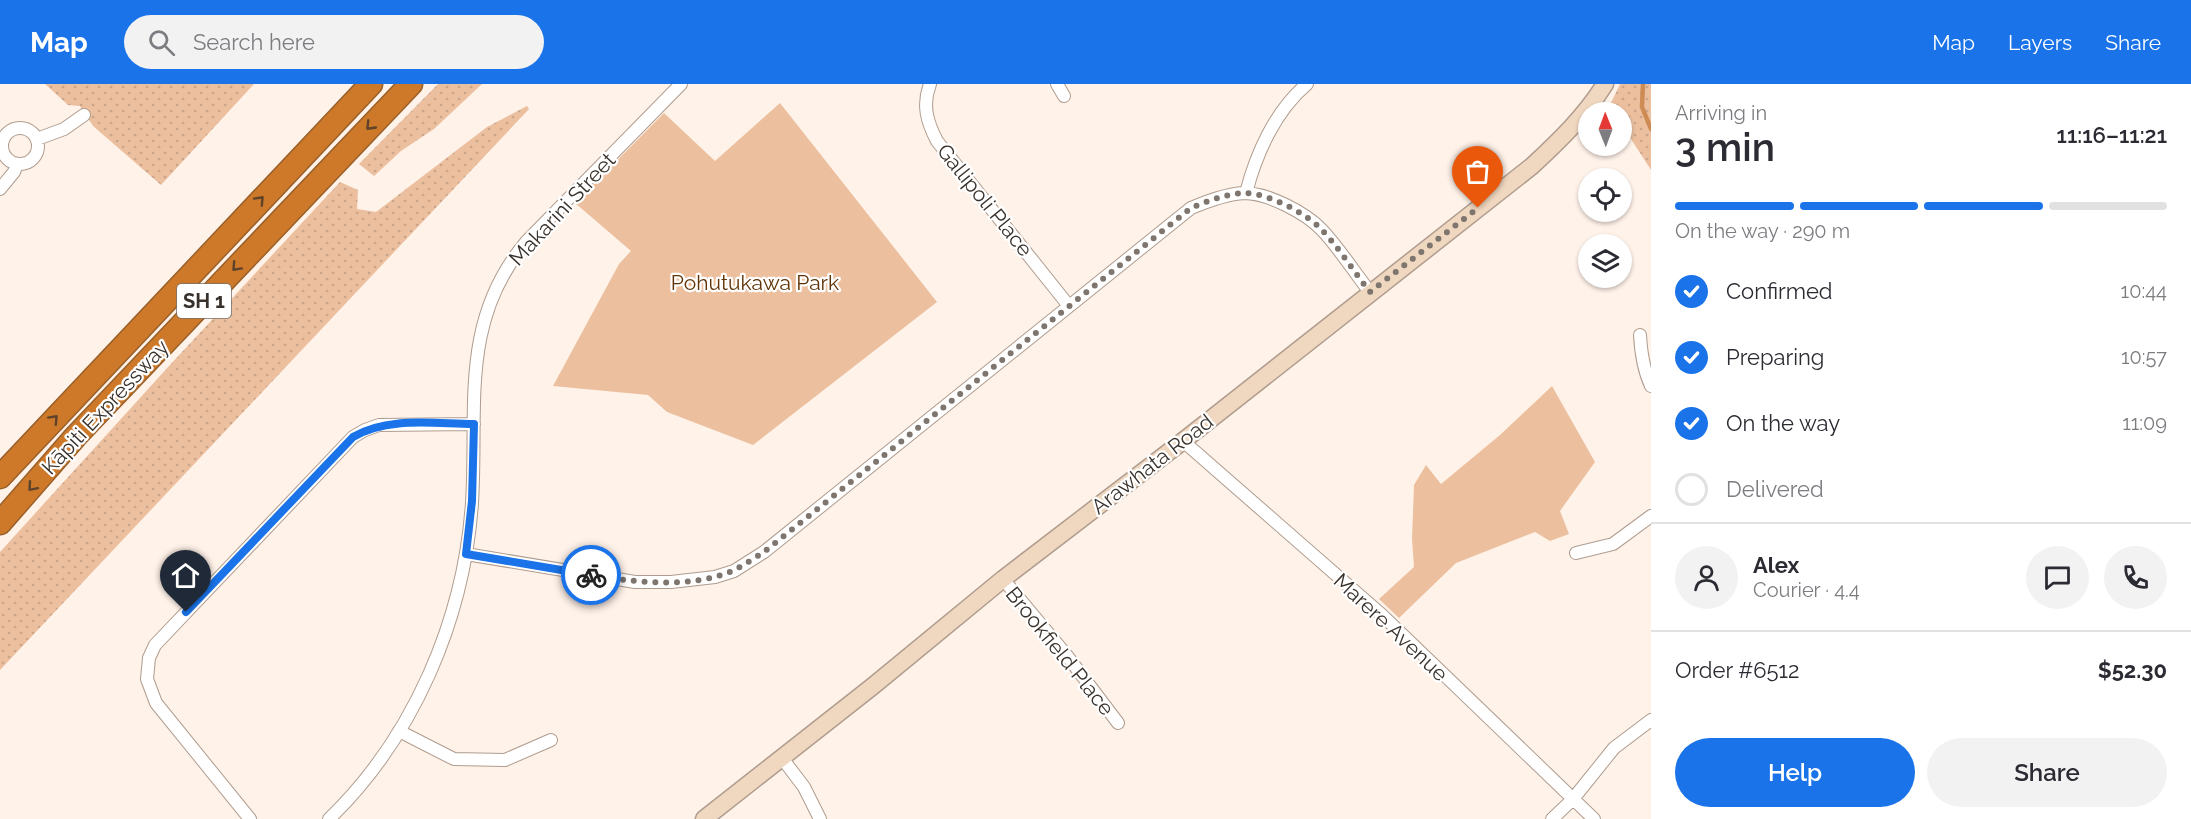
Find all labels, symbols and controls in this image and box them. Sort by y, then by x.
search box [124,15,544,69]
text: Map [30,26,88,59]
icon: search [145,26,178,59]
text: Search here [193,29,315,55]
text: Map [1932,30,1975,55]
text: Layers [2008,30,2072,55]
text: Share [2105,30,2161,55]
text: Arriving in [1675,101,1767,125]
north arrow [1578,102,1632,156]
map controls [1578,102,1632,288]
one-way arrow [367,118,378,129]
text: 11:16–11:21 [2057,122,2167,148]
text: 3 min [1675,124,1775,170]
street label: Gallipoli Place [932,139,1038,261]
pin [1452,146,1503,208]
street label: Makarini Street [504,148,620,270]
icon: bag [1461,155,1494,188]
button: locate [1578,168,1632,222]
one-way arrow [253,197,264,207]
text: On the way · 290 m [1675,219,1850,243]
button: layers [1578,234,1632,288]
one-way arrow [232,260,243,271]
park label: Pohutukawa Park [671,270,839,295]
icon: check [1675,275,1708,308]
text: Confirmed [1726,278,1833,304]
text: 10:44 [2121,279,2167,303]
road number: SH 1 [177,284,231,318]
street label: Kāpiti Expressway [36,335,174,479]
icon: check [1675,341,1708,374]
text: Preparing [1726,344,1824,370]
text: 10:57 [2121,345,2167,369]
icon: check [1675,407,1708,440]
street label: Arawhata Road [1086,409,1218,519]
text: On the way [1726,410,1840,436]
text: 11:09 [2122,411,2167,435]
one-way arrow [47,415,58,425]
text: Delivered [1726,476,1824,502]
one-way arrow [28,480,39,491]
courier [561,545,621,605]
button: person [1675,546,1738,609]
button: chat [2026,546,2089,609]
button: phone [2104,546,2167,609]
pin [160,550,211,612]
text: Alex [1753,552,1799,578]
icon: home [169,559,202,592]
icon: bike [575,559,608,592]
street label: Marere Avenue [1329,568,1453,686]
text: Courier · 4.4 [1753,578,1860,602]
street label: Brookfield Place [1001,582,1119,720]
text: Order #6512 [1675,657,1799,683]
text: $52.30 [2098,657,2167,683]
button: Help [1675,738,1915,807]
button: Share [1927,738,2167,807]

